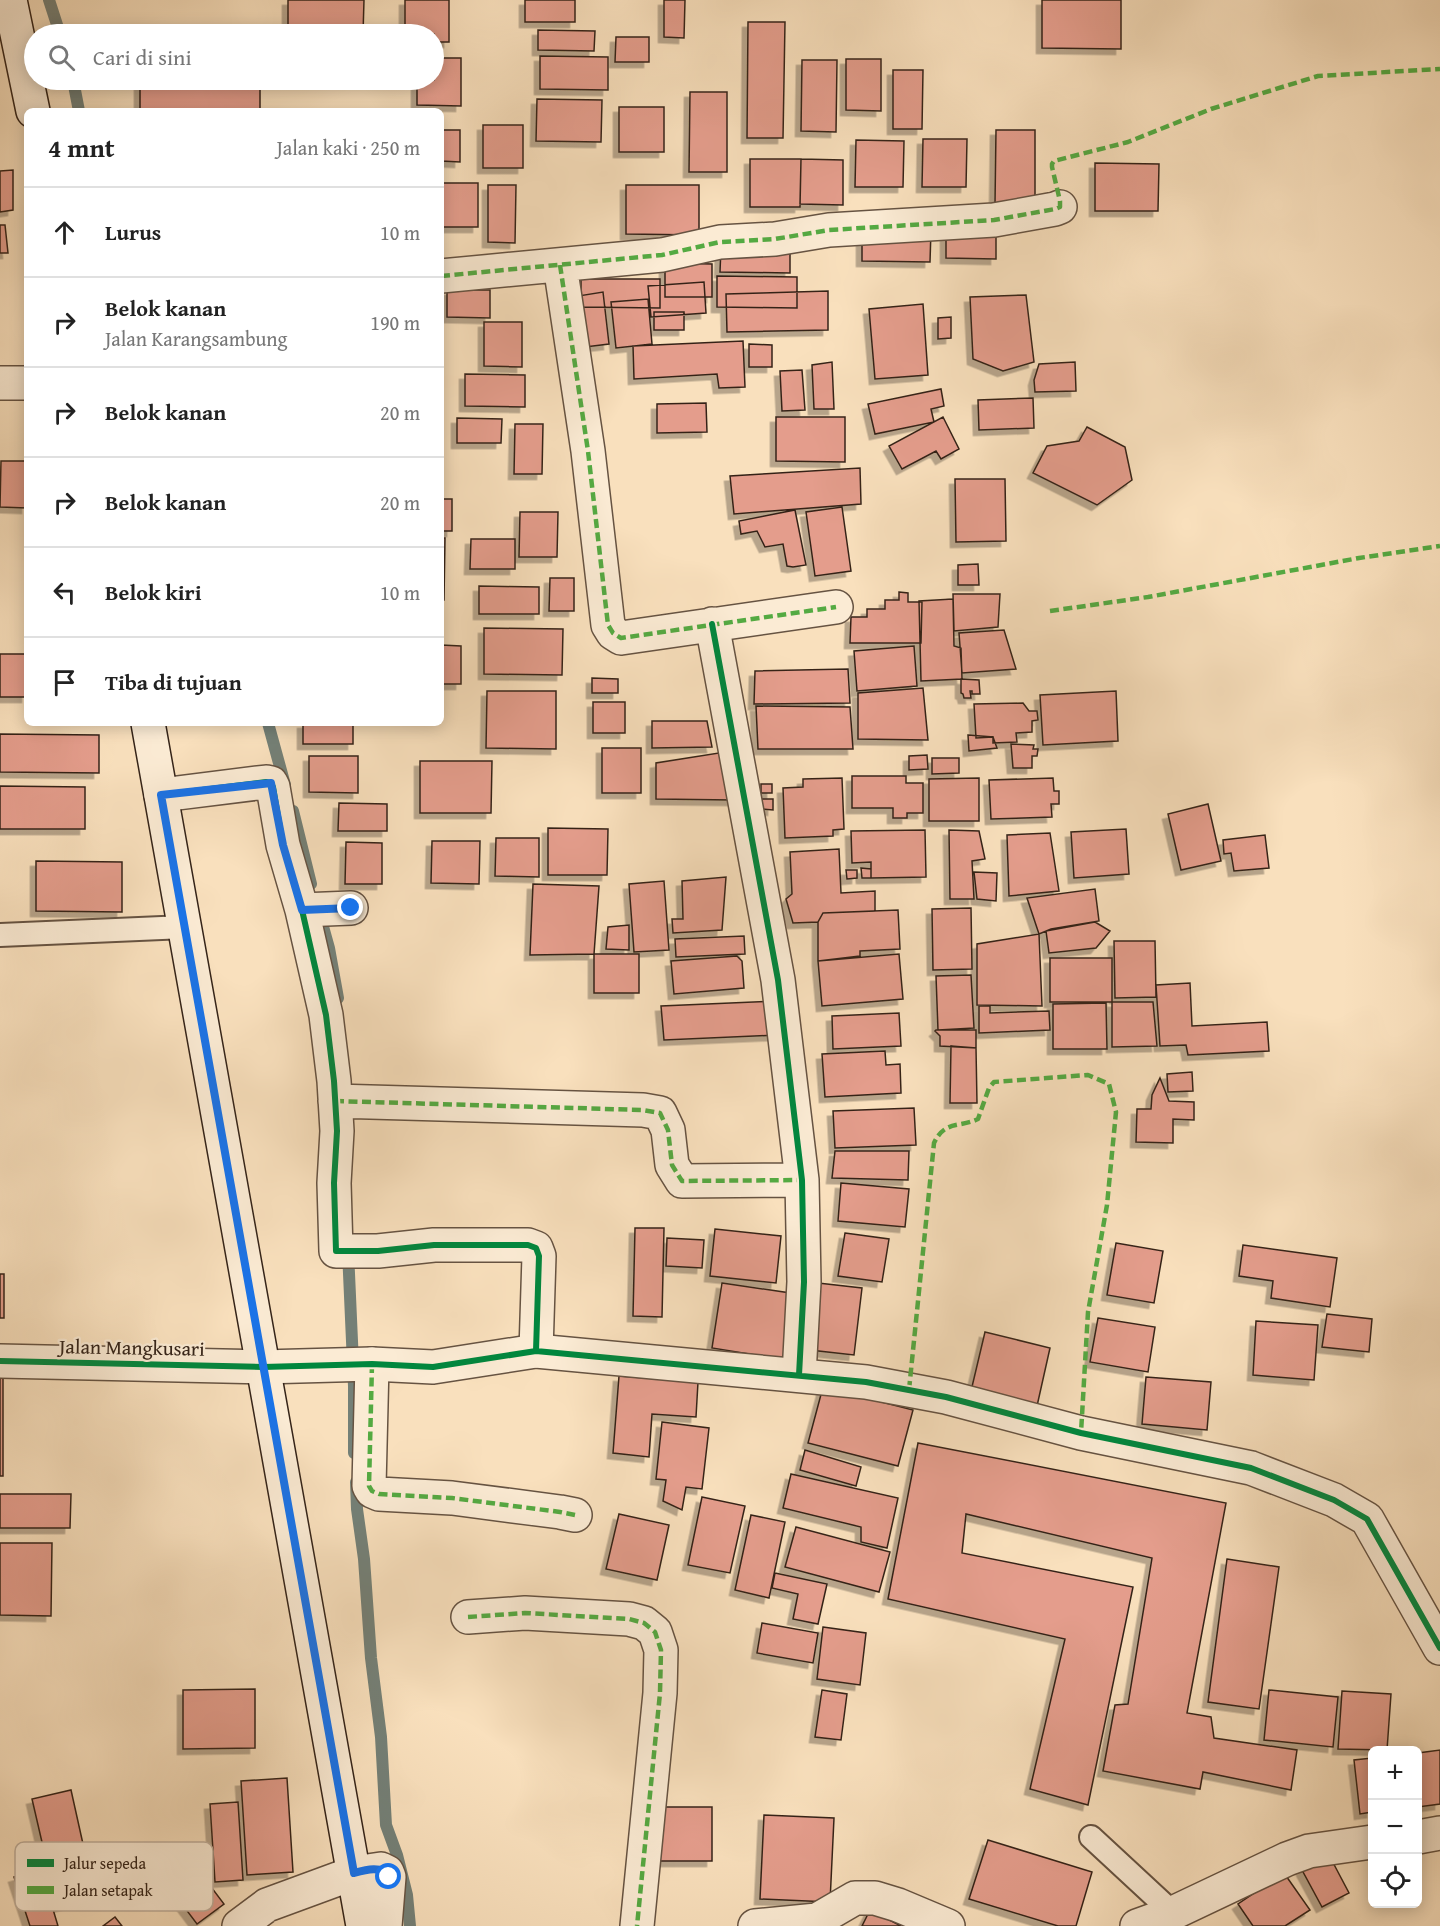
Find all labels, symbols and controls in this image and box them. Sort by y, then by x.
search box [24,24,444,90]
icon: search [45,41,78,74]
text: Cari di sini [93,41,192,73]
text: 4 mnt [48,128,115,167]
text: Jalan kaki · 250 m [276,133,420,162]
icon: ahead [48,216,81,249]
text: Lurus [105,216,161,248]
text: 10 m [380,218,420,247]
text: Belok kanan [105,292,226,324]
icon: right [48,306,81,339]
text: 190 m [370,308,420,337]
text: Jalan Karangsambung [105,324,288,353]
icon: right [48,396,81,429]
text: Belok kanan [105,396,226,428]
text: 20 m [380,398,420,427]
icon: right [48,486,81,519]
text: Belok kanan [105,486,226,518]
text: 20 m [380,488,420,517]
icon: left [48,576,81,609]
text: Belok kiri [105,576,202,608]
text: 10 m [380,578,420,607]
icon: arrive [48,666,81,699]
text: Tiba di tujuan [105,666,242,698]
route end [337,894,363,920]
street label: Jalan Mangkusari [56,1331,205,1363]
map controls [1368,1746,1422,1908]
button: + [1368,1746,1422,1800]
button: − [1368,1800,1422,1854]
legend [15,1842,213,1911]
text: Jalur sepeda [62,1851,146,1875]
button: locate [1368,1854,1422,1908]
route start [375,1863,401,1889]
text: Jalan setapak [62,1878,153,1902]

